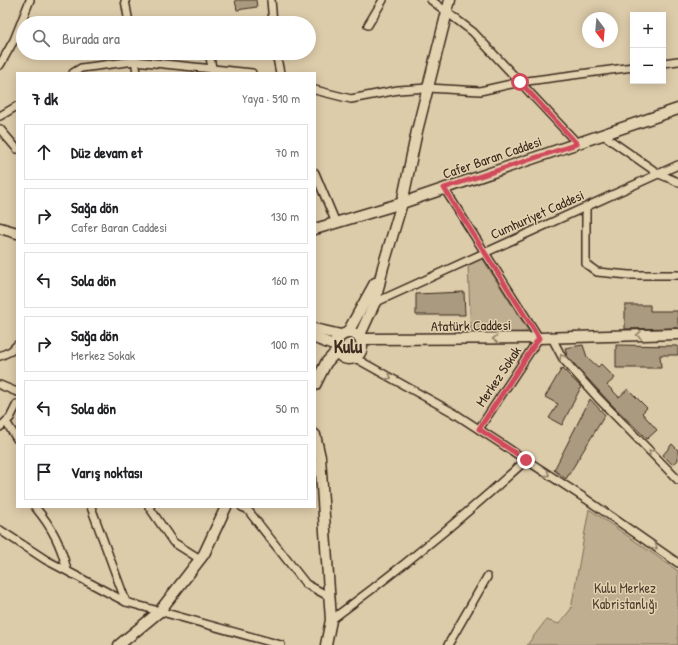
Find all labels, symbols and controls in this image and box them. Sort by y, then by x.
north arrow [582,12,618,48]
map controls [630,12,666,84]
button: + [630,12,666,48]
search box [16,16,316,60]
icon: search [30,27,52,49]
text: Burada ara [62,28,120,49]
button: − [630,48,666,84]
route start [511,73,529,91]
text: 7 dk [32,87,58,110]
text: Yaya · 510 m [242,89,300,107]
street label: Cafer Baran Caddesi [440,131,544,183]
icon: ahead [33,141,55,163]
text: Düz devam et [71,142,142,163]
text: 70 m [275,143,299,161]
street label: Cumhuriyet Caddesi [487,185,587,244]
text: Sağa dön [71,197,118,218]
icon: right [33,205,55,227]
text: 130 m [271,207,299,225]
text: Cafer Baran Caddesi [71,218,167,236]
icon: left [33,269,55,291]
text: Sola dön [71,270,116,291]
text: 160 m [271,271,299,289]
street label: Atatürk Caddesi [431,315,511,335]
text: Sağa dön [71,325,118,346]
one-way arrow [636,331,642,340]
icon: right [33,333,55,355]
district label: Kulu [334,334,363,359]
text: 100 m [271,335,299,353]
one-way arrow [492,335,498,343]
street label: Merkez Sokak [471,342,525,410]
text: Merkez Sokak [71,346,135,364]
one-way arrow [560,354,567,361]
one-way arrow [385,372,392,379]
icon: left [33,397,55,419]
text: Sola dön [71,398,116,419]
text: 50 m [276,399,299,417]
one-way arrow [648,449,656,457]
route end [517,451,535,469]
icon: arrive [33,461,55,483]
text: Varış noktası [71,462,143,483]
one-way arrow [543,469,550,476]
one-way arrow [651,542,658,550]
park label: Kulu Merkez Kabristanlığı [592,578,658,614]

